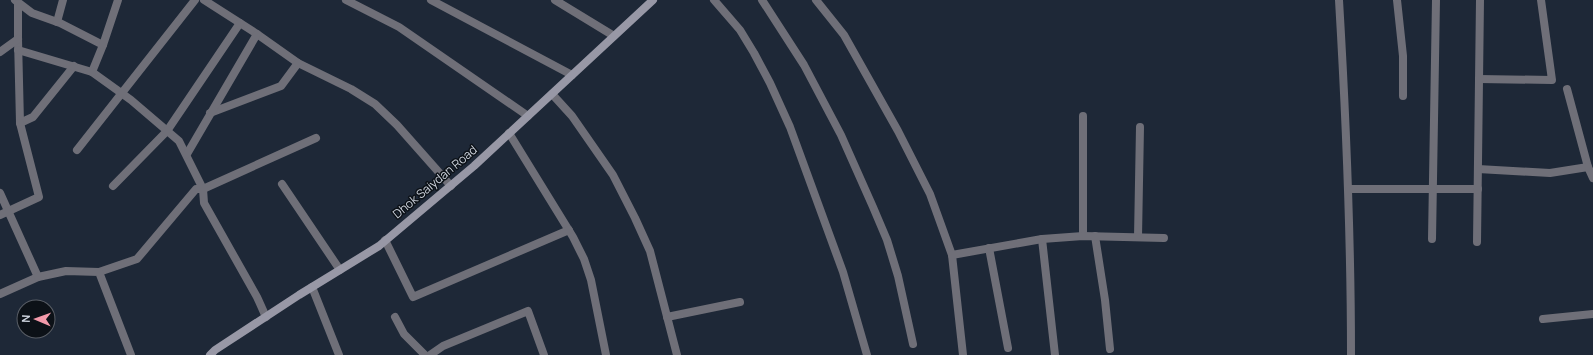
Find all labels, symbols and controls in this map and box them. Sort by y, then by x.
street label: Dhok Saiydan Road [389,141,480,222]
north arrow [16,299,56,339]
text: N [18,314,33,323]

